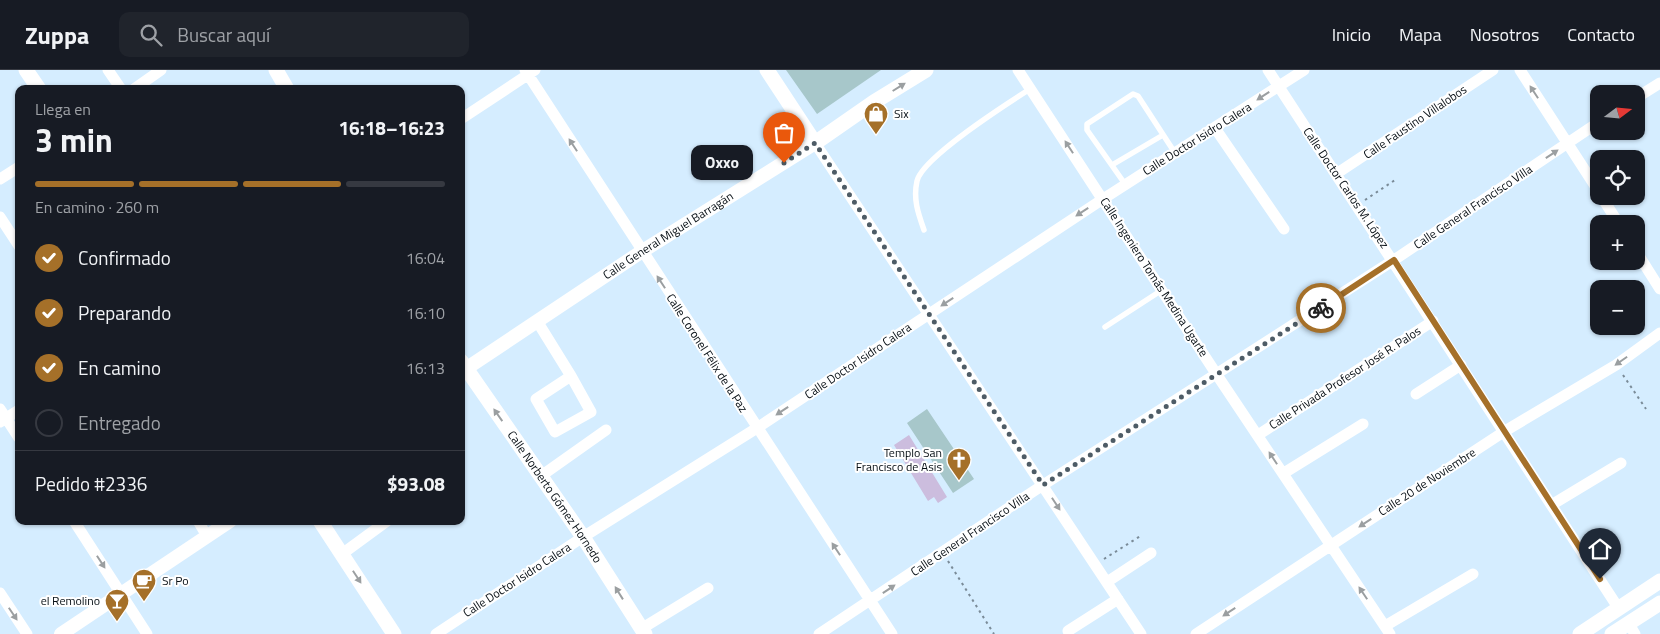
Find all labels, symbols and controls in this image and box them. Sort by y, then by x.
search box [119,12,469,57]
text: Zuppa [25,17,89,53]
text: Buscar aquí [177,20,270,49]
icon: search [137,21,165,49]
text: Inicio [1332,21,1371,48]
text: Mapa [1399,21,1442,48]
text: Nosotros [1470,21,1539,48]
text: Contacto [1567,21,1635,48]
street label: Calle Faustino Villalobos [1359,80,1471,163]
one-way arrow [893,82,906,91]
north arrow [1590,85,1645,140]
map controls [1590,85,1645,335]
one-way arrow [1530,86,1539,99]
one-way arrow [1257,92,1270,101]
text: Llega en [35,97,91,121]
street label: Calle Doctor Isidro Calera [1138,97,1255,180]
shop icon: Six [863,101,889,135]
place label: Six [894,104,909,123]
pin [763,112,805,163]
text: 16:18–16:23 [338,113,445,142]
text: 3 min [35,116,113,164]
icon: bag [770,119,798,147]
street label: Calle Doctor Carlos M. López [1299,123,1394,252]
one-way arrow [568,138,578,152]
one-way arrow [1064,140,1073,154]
callout: Oxxo [692,146,754,180]
one-way arrow [1545,149,1558,158]
text: Oxxo [705,150,739,174]
button: locate [1590,150,1645,205]
street label: Calle General Francisco Villa [1409,160,1536,254]
street label: Calle General Miguel Barragán [599,186,737,284]
street label: Calle Ingeniero Tomás Medina Ugarte [1096,193,1213,360]
text: En camino · 260 m [35,195,159,219]
one-way arrow [1075,207,1089,217]
button: + [1590,215,1645,270]
text: Confirmado [78,243,171,272]
icon: check [35,244,63,272]
text: 16:04 [406,246,445,270]
one-way arrow [656,275,666,288]
button: − [1590,280,1645,335]
courier [1296,283,1346,333]
street label: Calle Coronel Félix de la Paz [662,290,753,416]
icon: bike [1307,294,1335,322]
one-way arrow [940,297,953,307]
text: Preparando [78,298,171,327]
icon: check [35,299,63,327]
text: 16:10 [406,301,445,325]
street label: Calle Doctor Isidro Calera [800,318,915,404]
street label: Calle Privada Profesor José R. Palos [1265,321,1425,434]
text: En camino [78,353,161,382]
icon: check [35,354,63,382]
text: 16:13 [406,356,445,380]
one-way arrow [1614,356,1628,366]
one-way arrow [775,406,789,416]
text: Entregado [78,408,161,437]
one-way arrow [493,408,503,422]
street label: Calle Norberto Gómez Hornedo [503,426,607,567]
place label: Templo San Francisco de Asis [856,443,942,476]
street label: Calle 20 de Noviembre [1374,443,1479,520]
church icon: Templo San Francisco de Asis [946,447,972,481]
one-way arrow [1269,451,1278,465]
text: Pedido #2336 [35,469,147,498]
text: $93.08 [387,469,445,498]
street label: Calle General Francisco Villa [906,487,1033,581]
one-way arrow [1051,497,1061,511]
one-way arrow [1358,518,1372,528]
pin [1579,528,1621,579]
icon: home [1586,535,1614,563]
street label: Calle Doctor Isidro Calera [459,537,575,622]
one-way arrow [831,543,841,556]
one-way arrow [96,555,105,569]
cafe icon: Sr Po [131,568,157,602]
one-way arrow [352,570,361,583]
place label: Sr Po [162,571,189,590]
one-way arrow [883,584,896,593]
one-way arrow [614,586,623,599]
one-way arrow [1358,587,1368,600]
bar icon: el Remolino [104,588,130,622]
place label: el Remolino [41,591,100,610]
one-way arrow [9,607,18,620]
one-way arrow [1222,607,1236,617]

